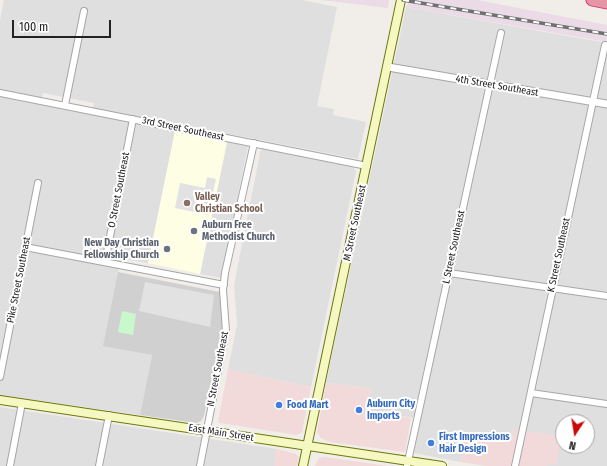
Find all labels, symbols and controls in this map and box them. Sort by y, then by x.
scale bar [14,12,113,38]
text: 100 m [19,20,48,34]
street label: 4th Street Southeast [455,73,539,99]
street label: 3rd Street Southeast [141,114,225,144]
street label: O Street Southeast [106,151,132,229]
street label: M Street Southeast [341,184,369,262]
place label: Valley Christian School [195,191,263,214]
marker: Valley Christian School [182,198,192,208]
street label: L Street Southeast [440,209,468,285]
street label: K Street Southeast [545,217,573,293]
place label: Auburn Free Methodist Church [202,219,275,242]
marker: Auburn Free Methodist Church [189,226,199,236]
street label: Pike Street Southeast [5,236,33,324]
place label: New Day Christian Fellowship Church [84,237,159,260]
marker: New Day Christian Fellowship Church [162,244,172,254]
street label: N Street Southeast [205,330,231,408]
place label: Auburn City Imports [367,398,415,422]
place label: Food Mart [287,399,329,411]
marker: Food Mart [274,400,284,410]
marker: Auburn City Imports [354,405,364,415]
north arrow [555,414,595,454]
street label: East Main Street [187,422,255,444]
place label: First Impressions Hair Design [439,431,510,454]
marker: First Impressions Hair Design [426,438,436,448]
text: N [568,438,577,452]

